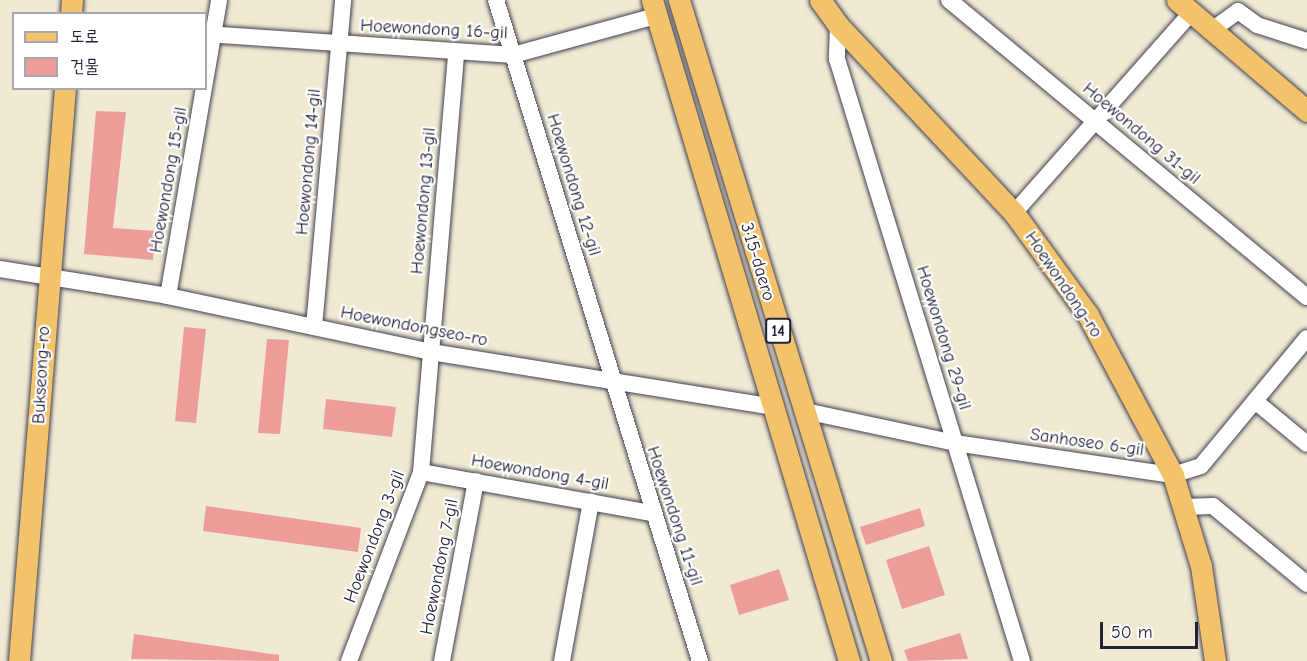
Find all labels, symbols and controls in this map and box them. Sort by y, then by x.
legend [12,12,207,90]
street label: Hoewondong 16-gil [360,15,508,45]
text: 도로 [70,26,99,47]
text: 건물 [70,56,99,77]
street label: Hoewondong 31-gil [1078,78,1204,190]
street label: Hoewondong 14-gil [292,88,326,236]
street label: Hoewondong 15-gil [146,105,192,255]
street label: Hoewondong 12-gil [541,111,605,259]
street label: Hoewondong 13-gil [407,127,441,275]
street label: 3·15-daero [735,220,779,304]
street label: Hoewondong-ro [1019,228,1107,342]
street label: Hoewondong 29-gil [911,263,975,413]
street label: Hoewondongseo-ro [339,302,489,352]
road number: 14 [764,318,792,344]
street label: Bukseong-ro [29,325,55,425]
street label: Sanhoseo 6-gil [1029,424,1145,462]
street label: Hoewondong 11-gil [641,444,707,588]
street label: Hoewondong 4-gil [469,450,611,496]
street label: Hoewondong 3-gil [340,468,410,606]
street label: Hoewondong 7-gil [416,497,464,637]
scale bar [1103,610,1200,648]
text: 50 m [1111,622,1153,643]

